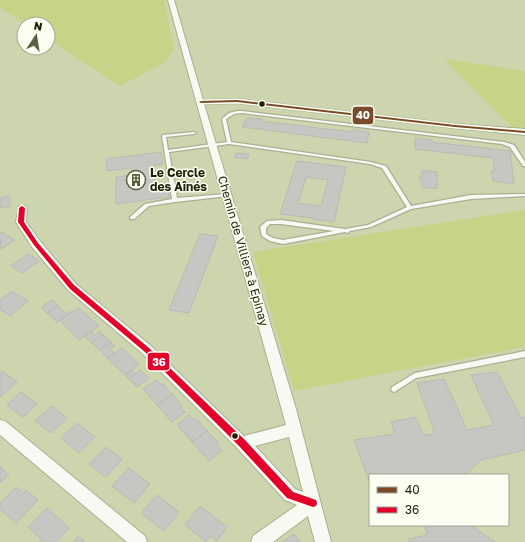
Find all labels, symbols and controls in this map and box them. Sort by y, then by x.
north arrow [16,16,56,56]
text: N [33,19,44,33]
unlabelled marker [257,99,267,109]
line badge: 40 [352,106,374,125]
text: 40 [356,108,370,121]
place label: Le Cercle des Aînés [150,165,207,194]
building icon: Le Cercle des Aînés [125,169,147,191]
street label: Chemin de Villiers à Epinay [215,174,272,328]
line badge: 36 [147,352,170,371]
text: 36 [152,355,166,368]
unlabelled marker [230,431,240,441]
legend [369,474,509,526]
text: 40 [405,482,420,497]
text: 36 [405,502,419,517]

